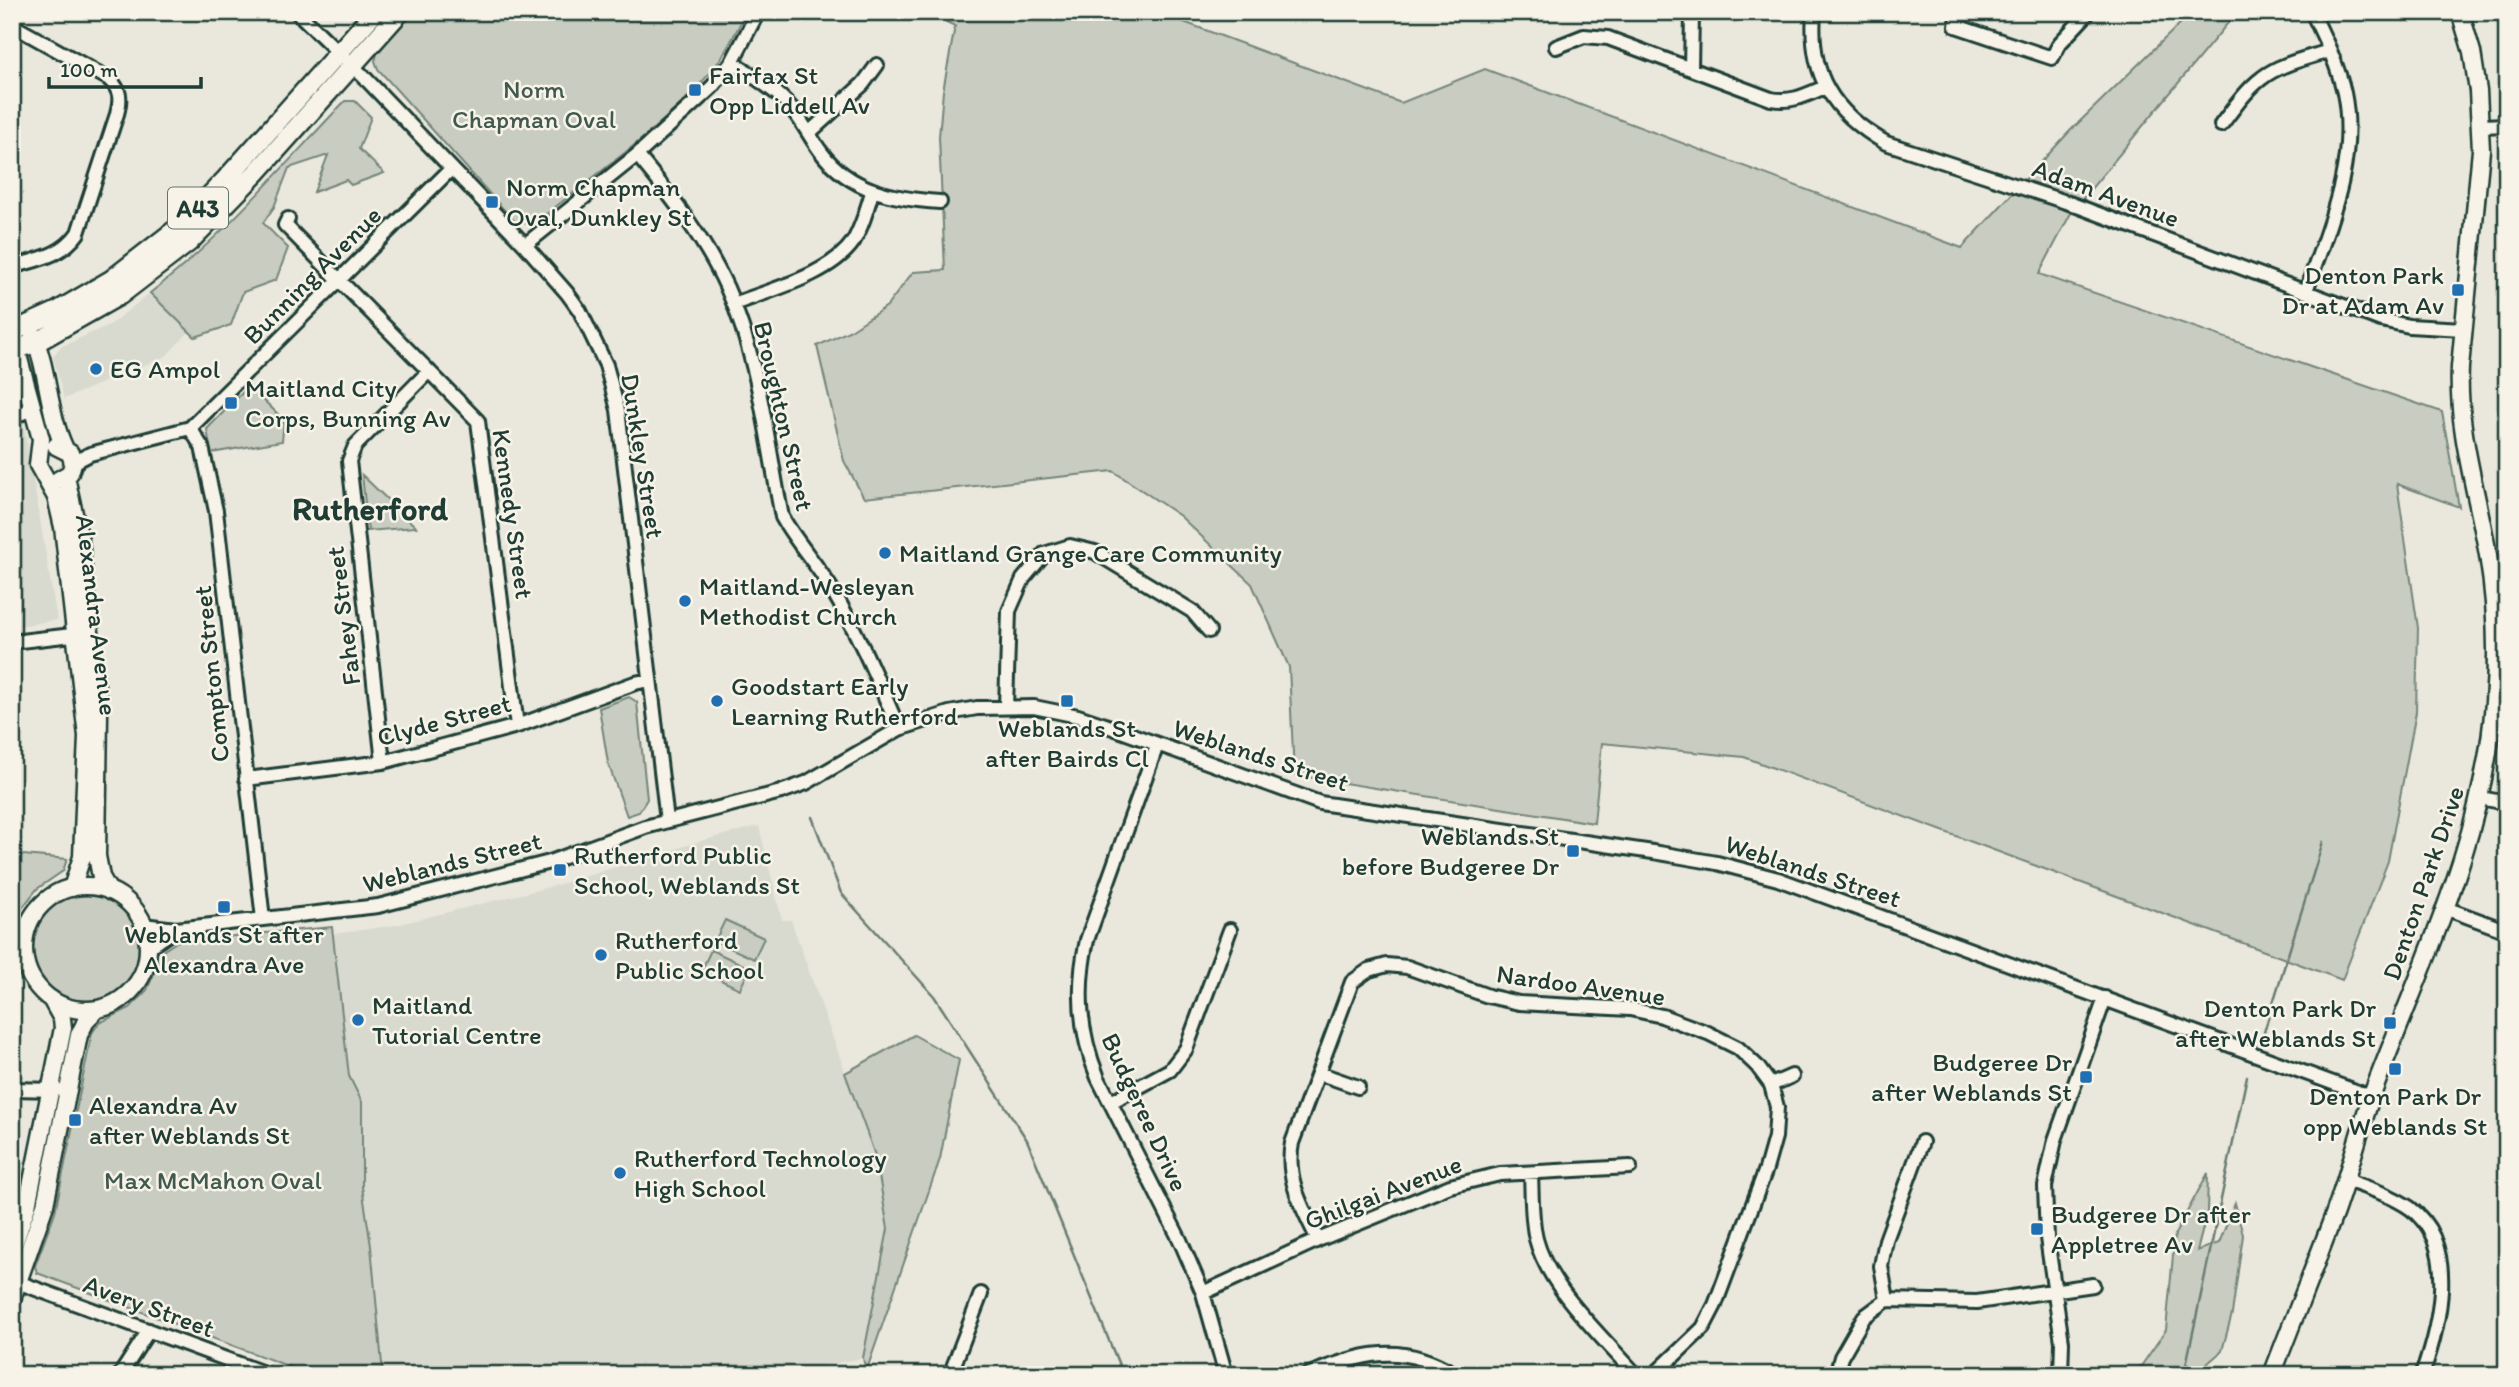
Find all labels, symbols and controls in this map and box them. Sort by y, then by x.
scale bar [49,46,201,90]
text: 100 m [60,57,118,82]
place label: Fairfax St Opp Liddell Av [709,59,870,121]
park label: Norm Chapman Oval [452,73,616,135]
marker: Fairfax St Opp Liddell Av [687,82,703,98]
street label: Adam Avenue [2028,152,2184,234]
place label: Norm Chapman Oval, Dunkley St [506,171,692,233]
road number: A43 [168,188,228,229]
marker: Norm Chapman Oval, Dunkley St [484,194,500,210]
street label: Bunning Avenue [236,199,388,351]
place label: Denton Park Dr at Adam Av [2282,259,2444,321]
marker: Denton Park Dr at Adam Av [2450,282,2466,298]
street label: Broughton Street [747,318,821,514]
place label: EG Ampol [110,353,220,385]
marker: EG Ampol [88,361,104,377]
street label: Dunkley Street [614,371,672,541]
place label: Maitland City Corps, Bunning Av [245,372,451,434]
marker: Maitland City Corps, Bunning Av [223,395,239,411]
street label: Kennedy Street [485,427,541,601]
district label: Rutherford [292,489,449,528]
street label: Alexandra Avenue [69,513,125,717]
place label: Maitland Grange Care Community [899,537,1282,569]
street label: Fahey Street [319,544,367,687]
marker: Maitland Grange Care Community [877,545,893,561]
place label: Maitland-Wesleyan Methodist Church [699,570,915,632]
street label: Compton Street [186,584,236,764]
marker: Maitland-Wesleyan Methodist Church [677,593,693,609]
place label: Goodstart Early Learning Rutherford [731,670,959,732]
street label: Clyde Street [373,687,515,753]
marker: Goodstart Early Learning Rutherford [709,693,725,709]
marker: Weblands St after Bairds Cl [1059,693,1075,709]
street label: Weblands Street [1169,711,1353,799]
place label: Weblands St after Bairds Cl [985,712,1149,774]
street label: Denton Park Drive [2375,782,2471,984]
place label: Weblands St before Budgeree Dr [1342,820,1560,882]
street label: Weblands Street [359,824,545,900]
street label: Weblands Street [1721,827,1905,915]
place label: Rutherford Public School, Weblands St [574,839,800,901]
marker: Weblands St before Budgeree Dr [1565,843,1581,859]
marker: Rutherford Public School, Weblands St [552,862,568,878]
marker: Weblands St after Alexandra Ave [216,899,232,915]
place label: Weblands St after Alexandra Ave [124,918,324,980]
place label: Rutherford Public School [615,924,764,986]
marker: Rutherford Public School [593,947,609,963]
street label: Nardoo Avenue [1495,957,1667,1013]
place label: Maitland Tutorial Centre [372,989,542,1051]
place label: Denton Park Dr after Weblands St [2175,992,2377,1054]
marker: Maitland Tutorial Centre [350,1012,366,1028]
marker: Denton Park Dr after Weblands St [2382,1015,2398,1031]
street label: Budgeree Drive [1094,1028,1196,1196]
place label: Budgeree Dr after Weblands St [1871,1046,2073,1108]
marker: Denton Park Dr opp Weblands St [2387,1061,2403,1077]
marker: Budgeree Dr after Weblands St [2078,1069,2094,1085]
place label: Denton Park Dr opp Weblands St [2303,1080,2488,1142]
place label: Alexandra Av after Weblands St [89,1089,290,1151]
marker: Alexandra Av after Weblands St [67,1112,83,1128]
place label: Rutherford Technology High School [634,1142,887,1204]
street label: Ghilgai Avenue [1300,1147,1466,1237]
park label: Max McMahon Oval [104,1164,322,1196]
marker: Rutherford Technology High School [612,1165,628,1181]
place label: Budgeree Dr after Appletree Av [2051,1198,2251,1260]
marker: Budgeree Dr after Appletree Av [2029,1221,2045,1237]
street label: Avery Street [79,1267,219,1345]

